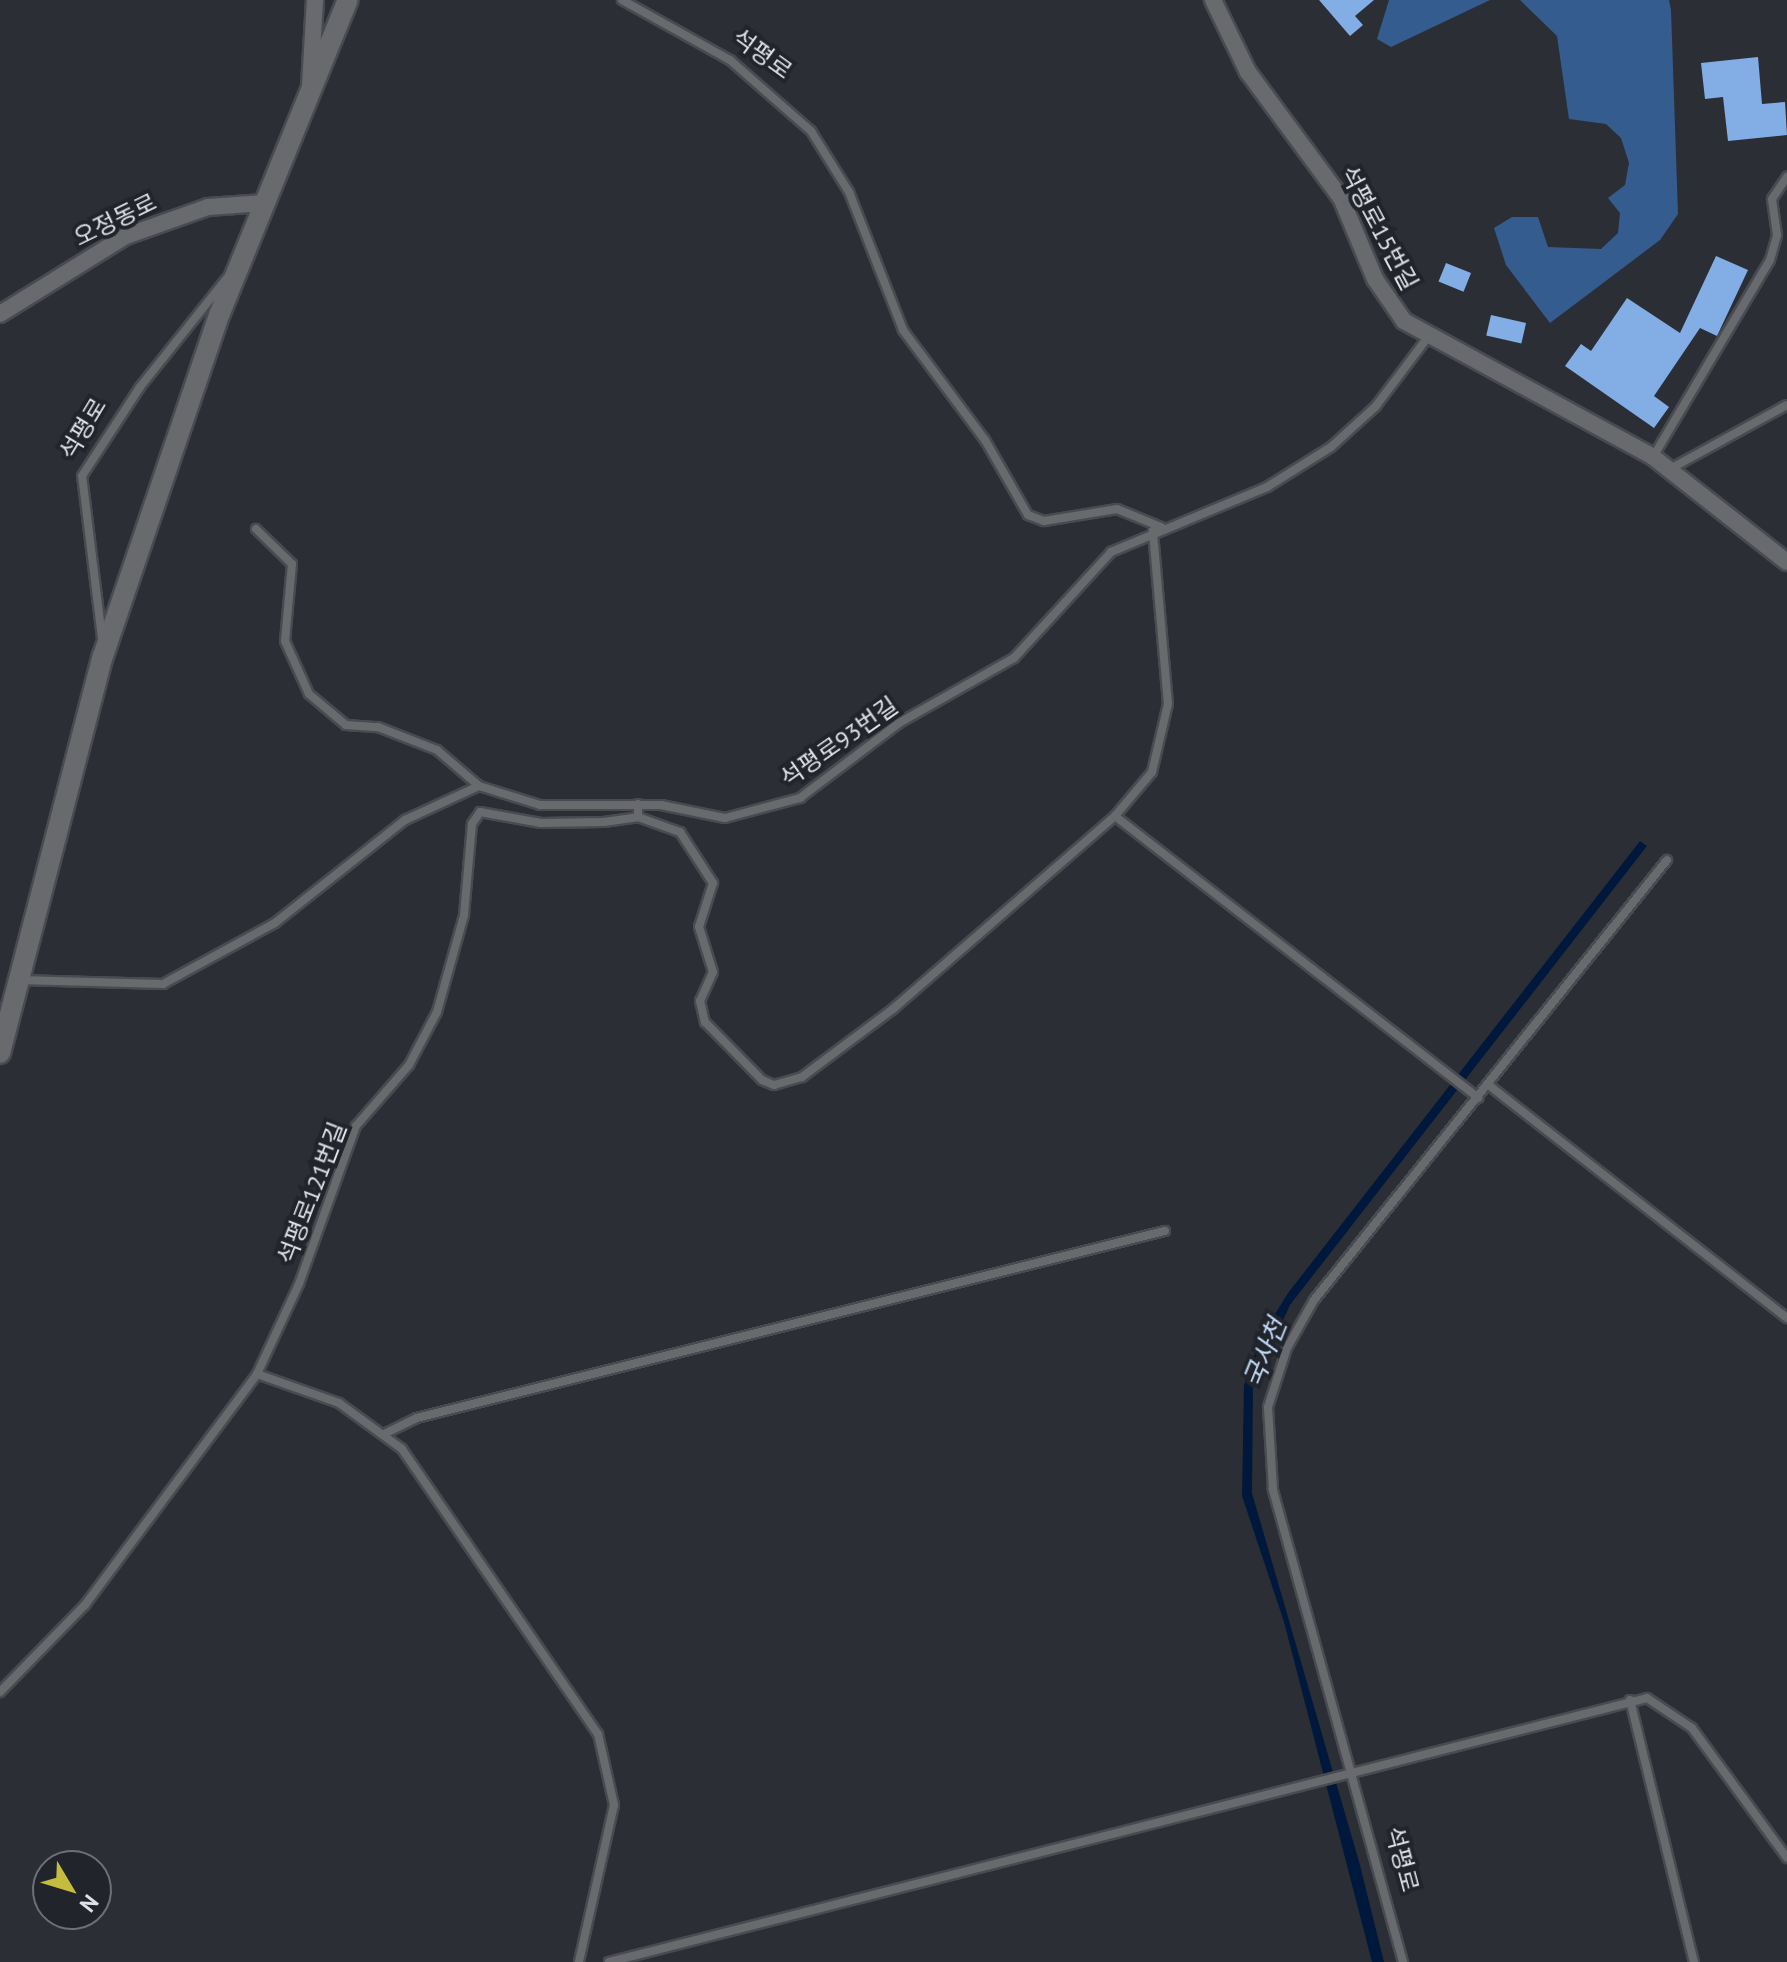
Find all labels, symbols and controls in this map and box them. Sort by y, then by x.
street label: 석평로 [727,23,797,85]
street label: 석평로15번길 [1334,161,1424,295]
street label: 오정동로 [69,188,161,252]
street label: 석평로 [54,393,112,465]
street label: 석평로93번길 [775,691,903,793]
street label: 석평로121번길 [272,1118,352,1268]
water label: 국사천 [1237,1314,1293,1392]
street label: 석평로 [1380,1823,1424,1895]
north arrow [32,1850,112,1930]
text: N [74,1889,105,1918]

